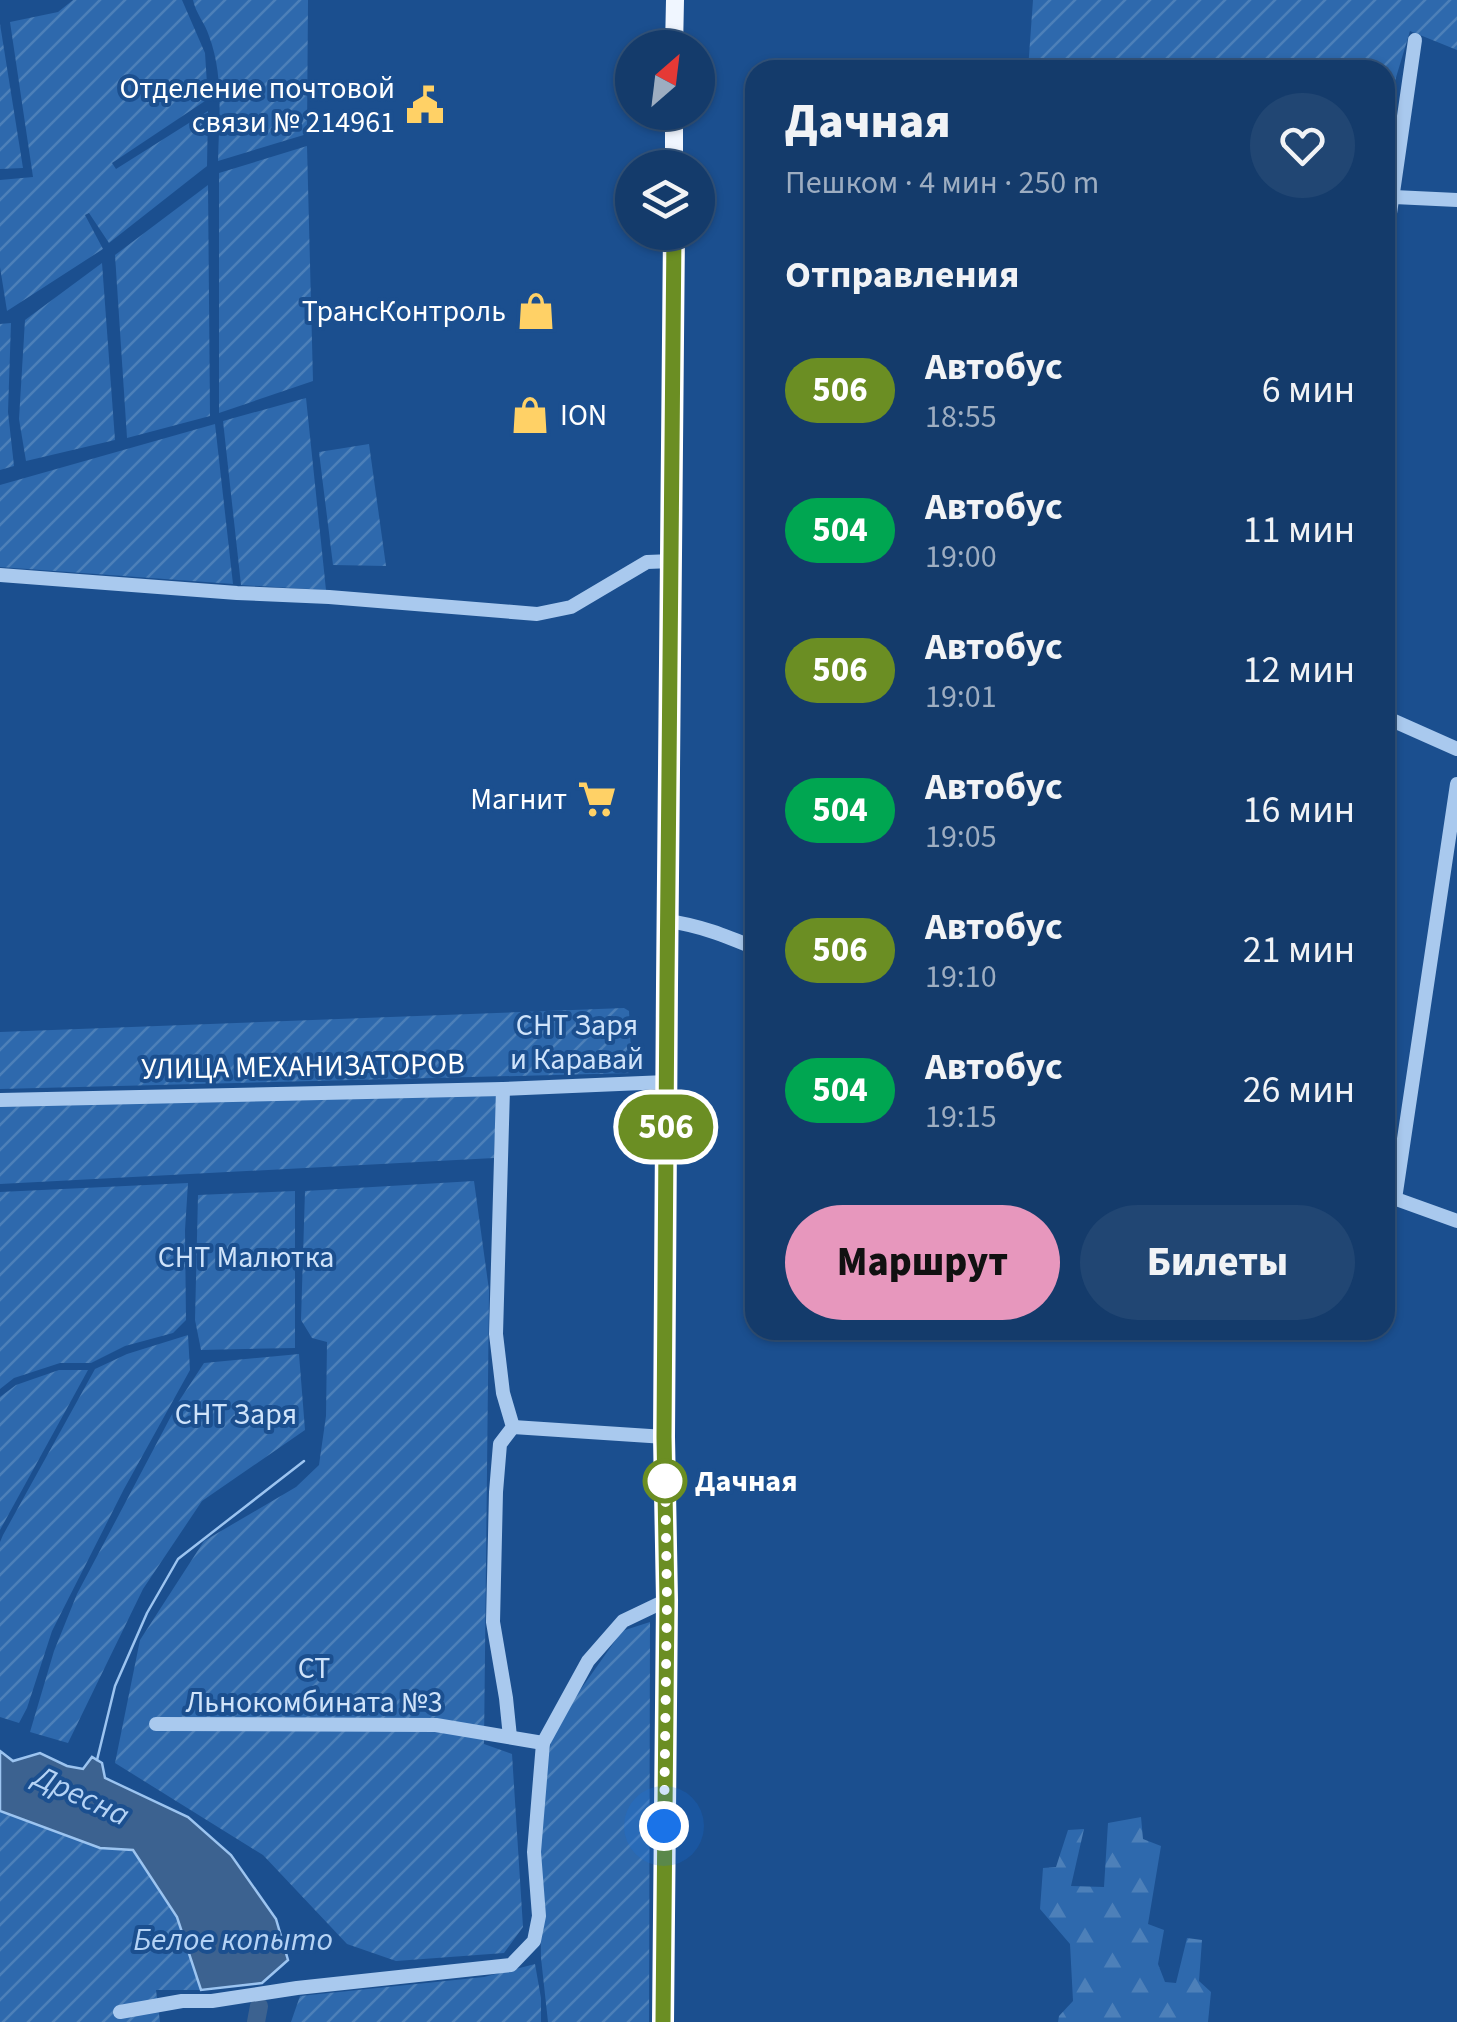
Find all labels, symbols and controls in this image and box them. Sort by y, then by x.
north arrow [615,30,715,130]
map controls [615,30,715,250]
place label: Отделение почтовой связи № 214961 [119,67,395,144]
public building icon: Отделение почтовой связи № 214961 [404,84,446,126]
text: Дачная [785,88,951,156]
button: heart [1250,93,1355,198]
button: layers [615,150,715,250]
text: Пешком · 4 мин · 250 m [785,160,1099,206]
text: Отправления [785,248,1019,302]
place label: ТрансКонтроль [302,290,506,333]
shop icon: ТрансКонтроль [515,290,557,332]
text: Автобус [925,340,1063,394]
text: 6 мин [1262,363,1355,417]
text: 506 [812,365,868,415]
shop icon: ION [509,394,551,436]
place label: ION [560,394,607,437]
text: 18:55 [925,394,997,440]
text: Автобус [925,480,1063,534]
text: 11 мин [1243,503,1355,557]
text: 504 [812,505,868,555]
text: 19:00 [925,534,997,580]
text: Автобус [925,620,1063,674]
text: 12 мин [1243,643,1355,697]
text: 506 [812,645,868,695]
text: 19:01 [925,674,997,720]
text: Автобус [925,760,1063,814]
place label: Магнит [470,778,567,821]
supermarket icon: Магнит [576,778,618,820]
text: 16 мин [1243,783,1355,837]
text: 504 [812,785,868,835]
text: 19:05 [925,814,997,860]
text: Автобус [925,900,1063,954]
text: 21 мин [1243,923,1355,977]
text: 506 [812,925,868,975]
text: 19:10 [925,954,997,1000]
park label: СНТ Заря и Каравай [510,1004,644,1081]
text: Автобус [925,1040,1063,1094]
street label: УЛИЦА МЕХАНИЗАТОРОВ [141,1042,465,1091]
text: 26 мин [1243,1063,1355,1117]
text: 504 [812,1065,868,1115]
line badge: 506 [608,1094,724,1160]
text: 19:15 [925,1094,997,1140]
text: 506 [638,1102,694,1152]
button: Маршрут [785,1205,1060,1320]
button: Билеты [1080,1205,1355,1320]
park label: СНТ Малютка [158,1236,334,1279]
park label: СНТ Заря [175,1393,297,1436]
marker: Дачная [644,1460,686,1502]
place label: Дачная [695,1460,798,1503]
park label: СТ Льнокомбината №3 [185,1647,443,1724]
water label: Дресна [24,1753,137,1838]
your location [639,1801,689,1851]
water label: Белое копыто [133,1917,333,1963]

